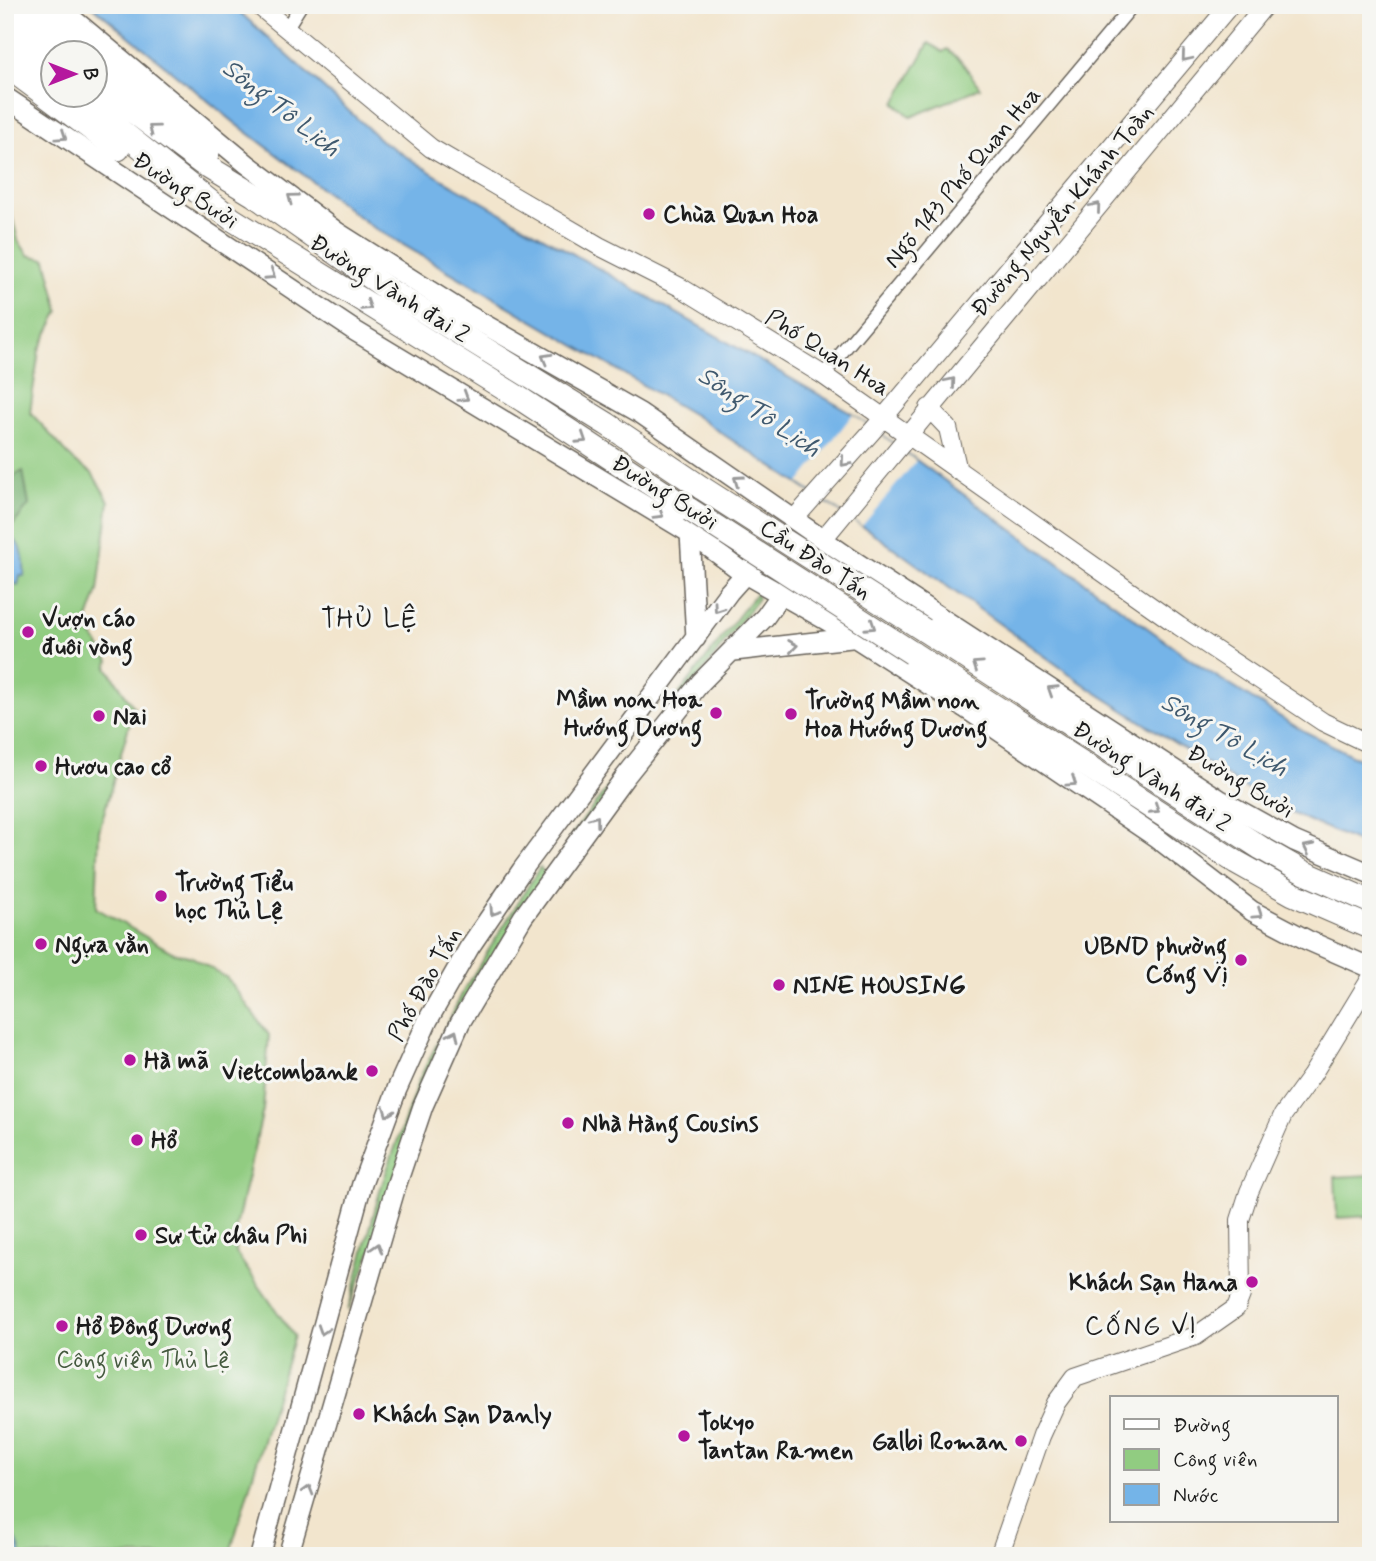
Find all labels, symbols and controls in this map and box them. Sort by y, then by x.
north arrow [38,38,108,108]
one-way arrow [1182,49,1194,62]
water label: Sông Tô Lịch [213,52,347,168]
text: B [77,68,102,80]
street label: Ngõ 143 Phố Quan Hoa [878,81,1051,277]
street label: Đường Nguyễn Khánh Toàn [965,98,1164,326]
one-way arrow [149,124,161,137]
one-way arrow [54,128,67,141]
street label: Đường Bưởi [125,146,244,239]
one-way arrow [287,194,299,207]
place label: Chùa Quan Hoa [663,200,819,231]
one-way arrow [1088,202,1100,215]
marker: Chùa Quan Hoa [641,206,657,222]
street label: Đường Vành đai 2 [302,228,475,353]
one-way arrow [264,267,277,280]
one-way arrow [360,297,373,310]
street label: Phố Quan Hoa [759,303,895,404]
one-way arrow [541,353,554,366]
water label: Sông Tô Lịch [689,359,827,469]
one-way arrow [943,377,955,390]
one-way arrow [456,389,469,402]
one-way arrow [574,430,587,443]
street label: Đường Bưởi [604,448,723,541]
one-way arrow [841,454,853,467]
one-way arrow [733,476,746,488]
one-way arrow [651,506,664,519]
street label: Cầu Đào Tấn [753,513,877,608]
one-way arrow [714,600,726,613]
district label: THỦ LỆ [321,603,419,637]
place label: Vượn cáo đuôi vòng [42,604,135,666]
one-way arrow [864,618,877,631]
marker: Vượn cáo đuôi vòng [20,624,36,640]
one-way arrow [787,639,799,654]
one-way arrow [972,661,985,673]
place label: Mầm non Hoa Hướng Dương [556,685,703,747]
one-way arrow [1046,685,1059,698]
place label: Trường Mầm non Hoa Hướng Dương [805,686,987,748]
water label: Sông Tô Lịch [1153,686,1293,788]
place label: Nai [113,702,147,733]
marker: Mầm non Hoa Hướng Dương [708,705,724,721]
marker: Trường Mầm non Hoa Hướng Dương [783,706,799,722]
marker: Nai [91,708,107,724]
street label: Đường Vành đai 2 [1065,715,1236,843]
street label: Đường Bưởi [1179,738,1300,829]
place label: Hươu cao cổ [55,752,172,783]
marker: Hươu cao cổ [33,758,49,774]
one-way arrow [1065,774,1078,787]
one-way arrow [1148,800,1161,813]
one-way arrow [586,815,599,828]
one-way arrow [1303,842,1315,856]
place label: Trường Tiểu học Thủ Lệ [175,868,293,927]
marker: Trường Tiểu học Thủ Lệ [153,888,169,904]
one-way arrow [490,903,502,916]
one-way arrow [1250,906,1263,918]
street label: Phố Đào Tấn [381,922,469,1047]
place label: Ngựa vằn [55,930,149,964]
place label: UBND phường Cống Vị [1084,932,1227,994]
marker: Ngựa vằn [33,936,49,952]
marker: UBND phường Cống Vị [1233,952,1249,968]
place label: NINE HOUSING [793,971,966,1002]
marker: NINE HOUSING [771,977,787,993]
one-way arrow [446,1029,460,1042]
place label: Hà mã [144,1046,209,1077]
marker: Hà mã [122,1052,138,1068]
place label: Vietcombank [222,1057,358,1088]
marker: Vietcombank [364,1063,380,1079]
one-way arrow [383,1105,397,1117]
place label: Nhà Hàng Cousins [582,1109,759,1143]
marker: Nhà Hàng Cousins [560,1115,576,1131]
place label: Hổ [151,1126,178,1157]
marker: Hổ [129,1132,145,1148]
place label: Sư tử châu Phi [155,1221,308,1252]
marker: Sư tử châu Phi [133,1227,149,1243]
one-way arrow [368,1242,383,1254]
place label: Khách Sạn Hana [1069,1268,1238,1299]
marker: Khách Sạn Hana [1244,1274,1260,1290]
district label: CỐNG VỊ [1085,1310,1197,1344]
place label: Hổ Đông Dương [76,1312,232,1346]
marker: Hổ Đông Dương [54,1318,70,1334]
one-way arrow [317,1323,331,1335]
park label: Công viên Thủ Lệ [56,1345,230,1379]
legend [1110,1396,1338,1522]
place label: Khách Sạn Danly [373,1400,552,1431]
marker: Khách Sạn Danly [351,1406,367,1422]
place label: Tokyo Tantan Ramen [698,1408,853,1467]
text: Đường [1173,1412,1231,1442]
place label: Galbi Roman [872,1427,1007,1458]
marker: Tokyo Tantan Ramen [676,1428,692,1444]
marker: Galbi Roman [1013,1433,1029,1449]
text: Công viên [1173,1446,1258,1476]
text: Nước [1173,1482,1218,1510]
one-way arrow [299,1485,314,1497]

